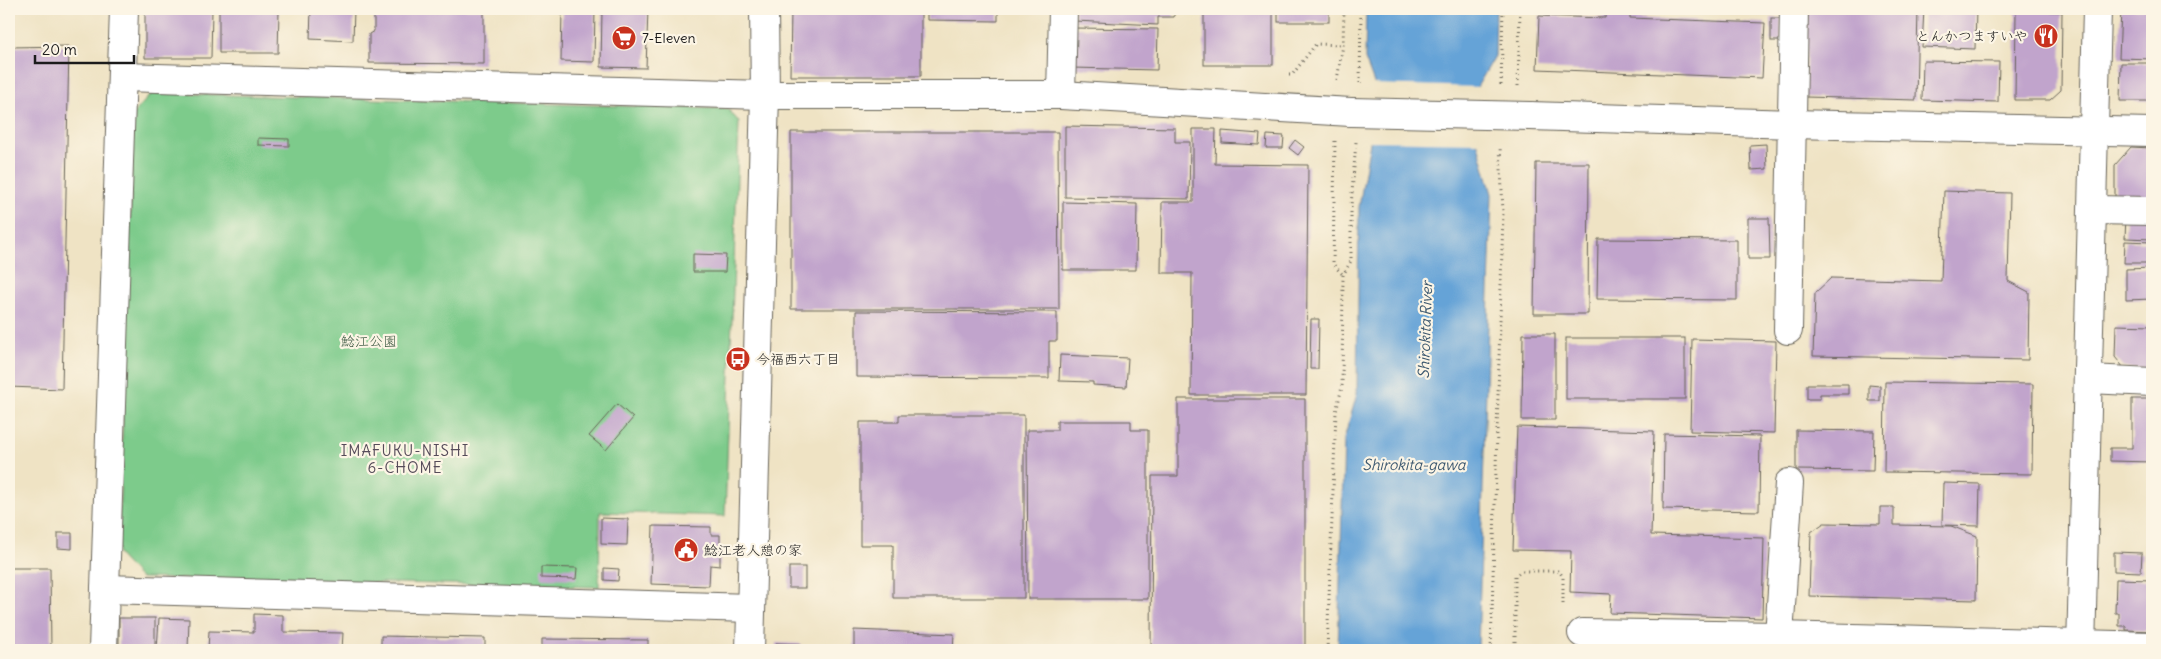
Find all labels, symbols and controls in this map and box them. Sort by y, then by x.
restaurant icon: とんかつますいや [2033,23,2059,49]
supermarket icon: 7-Eleven [611,25,637,51]
place label: とんかつますいや [1916,27,2028,45]
place label: 7-Eleven [642,29,696,47]
scale bar [35,32,134,64]
text: 20 m [42,40,77,59]
water label: Shirokita River [1414,279,1436,379]
park label: 鯰江公園 [341,332,397,350]
bus stop icon: 今福西六丁目 [725,346,751,372]
place label: 今福西六丁目 [756,350,840,368]
district label: IMAFUKU-NISHI 6-CHOME [341,441,469,477]
water label: Shirokita-gawa [1363,455,1467,474]
public building icon: 鯰江老人憩の家 [673,537,699,563]
place label: 鯰江老人憩の家 [704,541,802,559]

